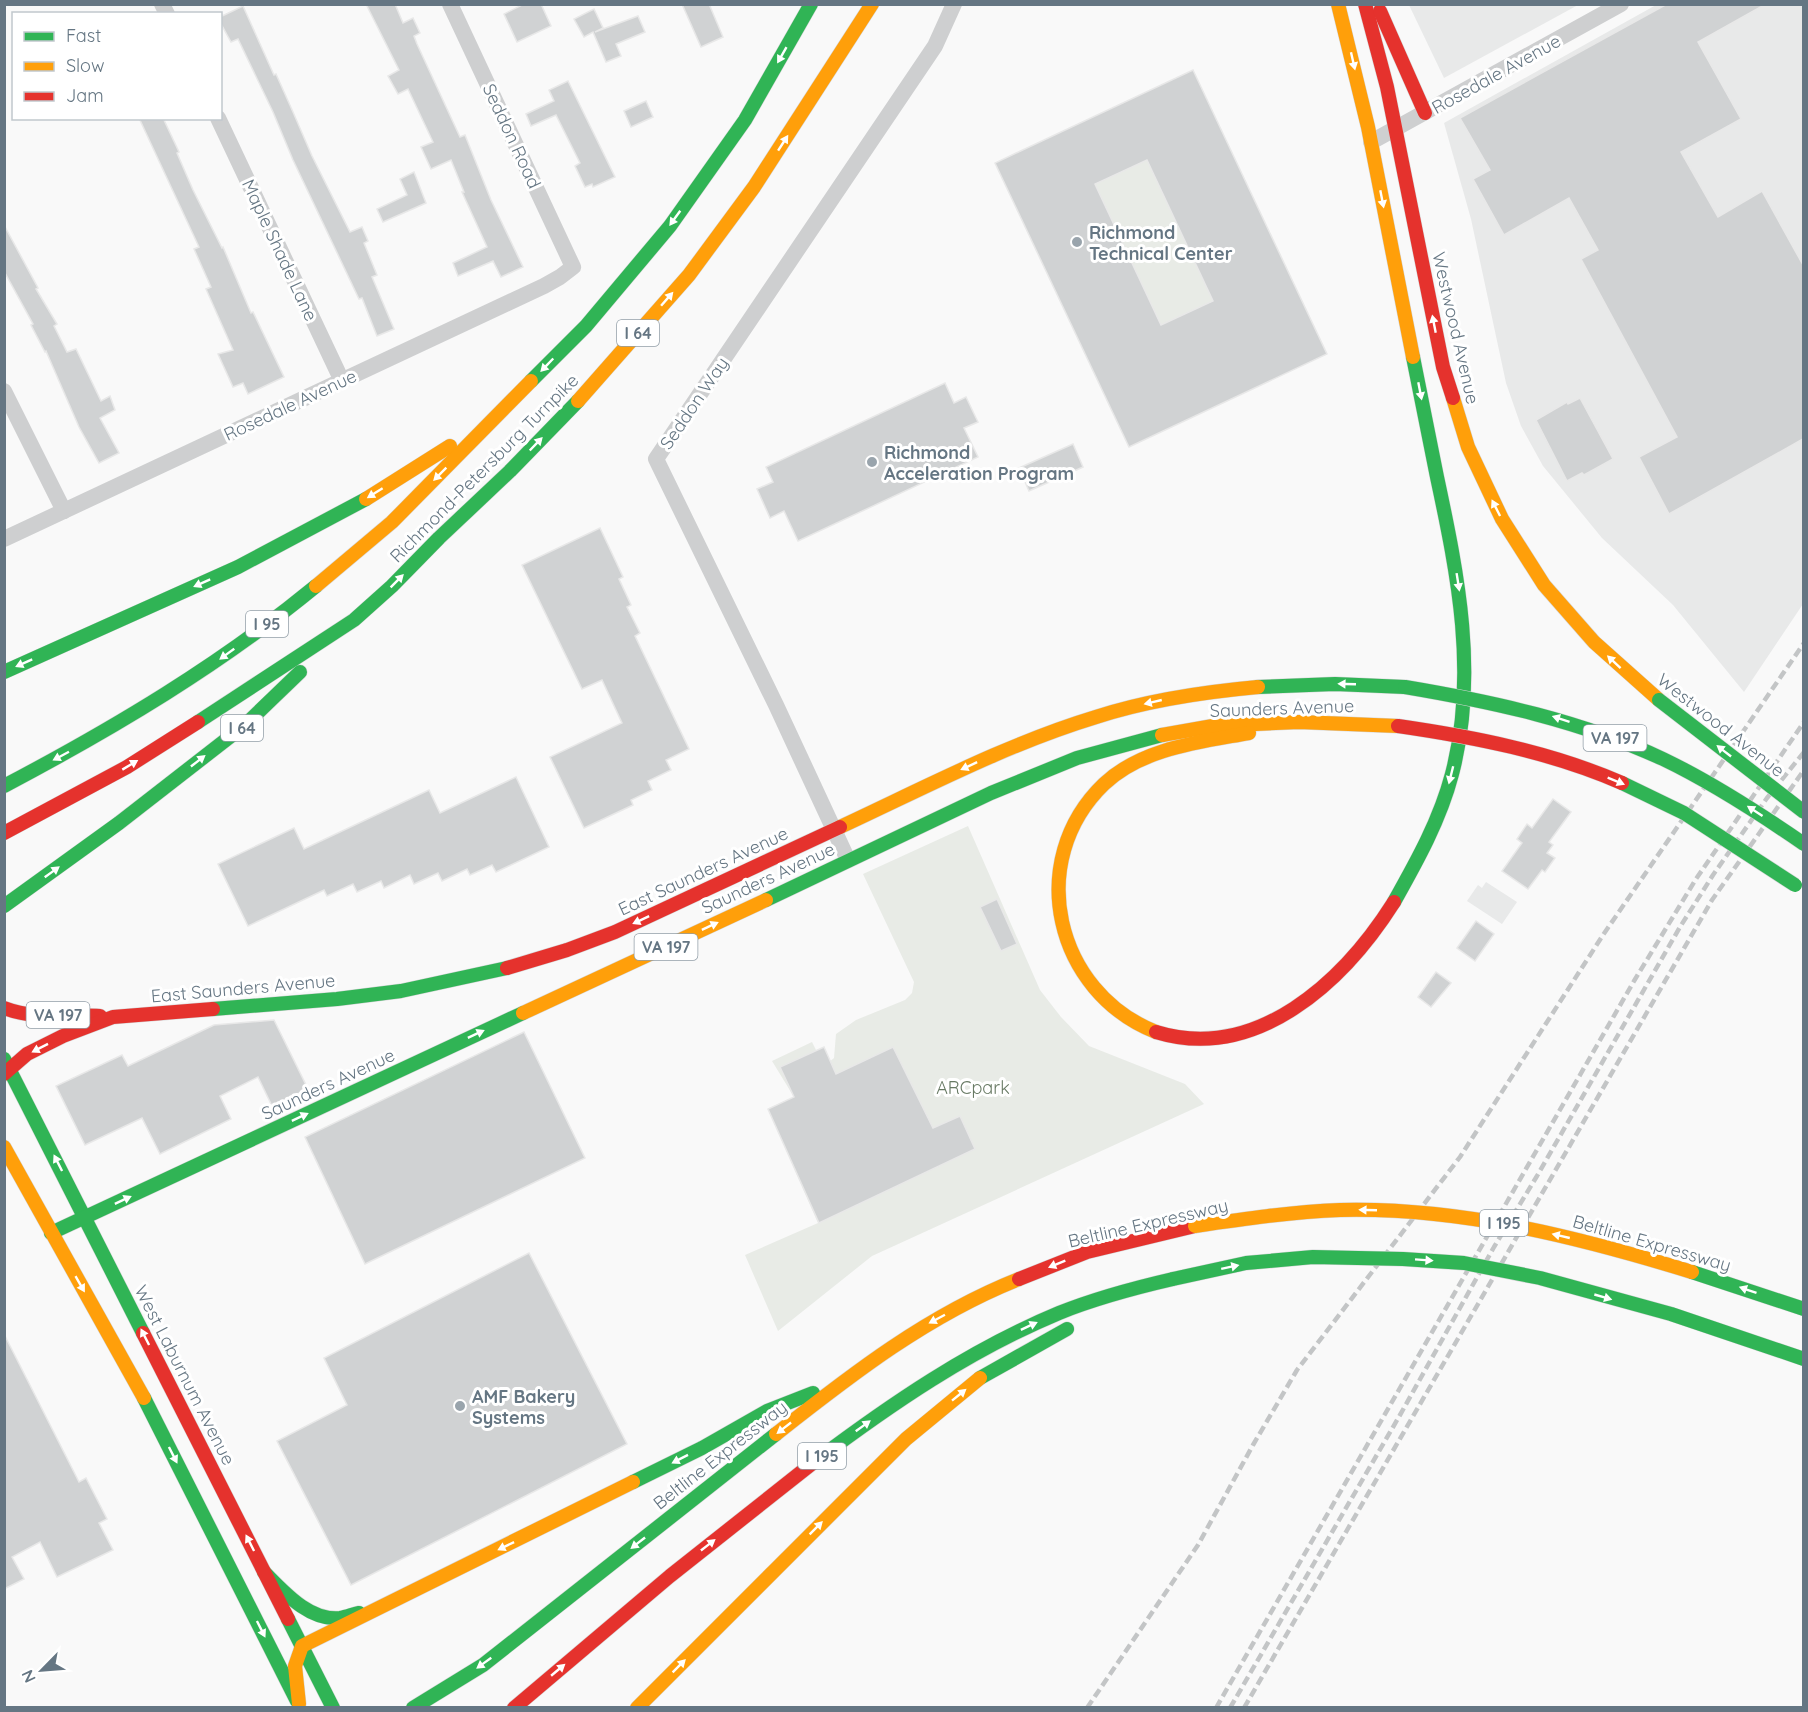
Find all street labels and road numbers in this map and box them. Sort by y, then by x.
street label: Rosedale Avenue [1428,29,1564,119]
street label: Seddon Road [478,80,546,192]
street label: Maple Shade Lane [237,175,323,325]
street label: Westwood Avenue [1427,250,1485,406]
road number: I 64 [617,320,659,346]
street label: Seddon Way [655,352,733,454]
street label: Rosedale Avenue [220,364,360,446]
street label: Richmond-Petersburg Turnpike [385,369,583,567]
road number: I 95 [246,611,288,637]
street label: Westwood Avenue [1653,668,1789,782]
street label: Saunders Avenue [1209,694,1355,722]
road number: I 64 [221,715,263,741]
road number: VA 197 [1584,725,1646,751]
street label: East Saunders Avenue [615,822,791,920]
street label: Saunders Avenue [698,838,838,918]
road number: VA 197 [634,934,698,960]
street label: East Saunders Avenue [150,968,336,1008]
road number: VA 197 [26,1002,90,1028]
street label: Saunders Avenue [258,1043,398,1125]
street label: Beltline Expressway [1066,1193,1230,1253]
street label: Beltline Expressway [1570,1209,1734,1277]
road number: I 195 [1480,1210,1528,1236]
street label: West Laburnum Avenue [130,1281,240,1469]
street label: Beltline Expressway [648,1396,792,1514]
road number: I 195 [798,1443,846,1469]

